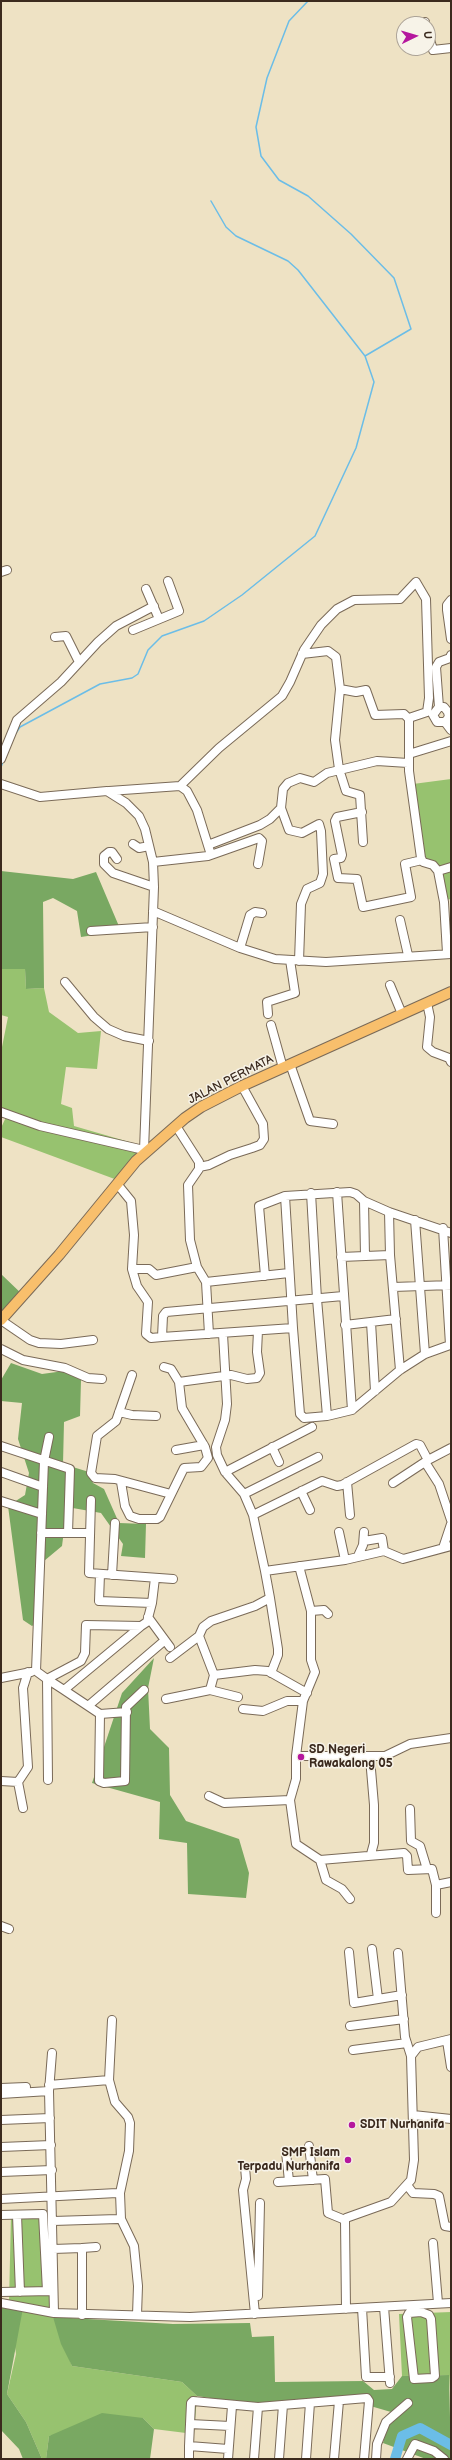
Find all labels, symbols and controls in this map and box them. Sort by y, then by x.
north arrow [396,16,436,56]
text: U [421,31,434,39]
street label: JALAN PERMATA [186,1052,276,1108]
place label: SD Negeri Rawakalong 05 [309,1743,393,1771]
marker: SD Negeri Rawakalong 05 [296,1752,306,1762]
place label: SDIT Nurhanifa [360,2118,444,2132]
marker: SDIT Nurhanifa [347,2120,357,2130]
place label: SMP Islam Terpadu Nurhanifa [237,2146,340,2174]
marker: SMP Islam Terpadu Nurhanifa [343,2155,353,2165]

